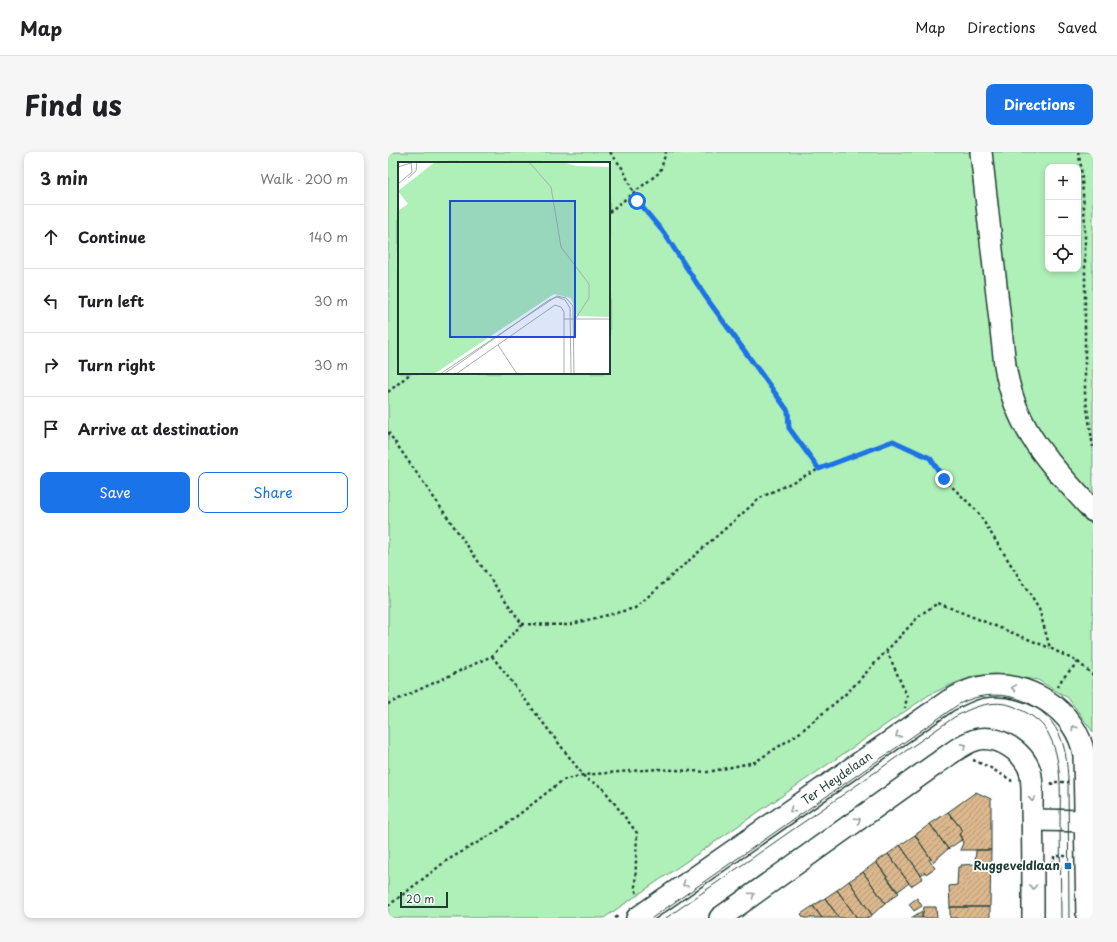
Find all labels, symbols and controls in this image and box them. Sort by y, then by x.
text: Map [20,14,62,42]
text: Map [915,17,945,38]
text: Directions [967,17,1035,38]
text: Saved [1057,17,1097,38]
text: Find us [24,83,122,126]
button: Directions [986,84,1093,125]
inset map [398,162,610,374]
map controls [1045,164,1081,272]
button: + [1045,164,1081,200]
text: 3 min [40,165,88,191]
text: Walk · 200 m [260,169,348,188]
route start [628,192,646,210]
button: − [1045,200,1081,236]
text: Continue [78,225,146,248]
icon: ahead [40,226,62,248]
text: 140 m [309,227,348,246]
button: locate [1045,236,1081,272]
text: Turn left [78,289,144,312]
icon: left [40,290,62,312]
text: 30 m [314,291,348,310]
text: Turn right [78,353,155,376]
icon: right [40,354,62,376]
text: 30 m [314,355,348,374]
text: Arrive at destination [78,417,239,440]
icon: arrive [40,418,62,440]
route end [935,470,953,488]
button: Save [40,472,190,513]
button: Share [198,472,348,513]
one-way arrow [1011,684,1017,693]
one-way arrow [1071,725,1079,732]
one-way arrow [895,730,902,738]
one-way arrow [960,743,967,750]
street label: Ter Heydelaan [797,746,876,809]
one-way arrow [1027,796,1036,802]
one-way arrow [789,805,796,812]
one-way arrow [853,818,860,825]
place label: Ruggeveldlaan [973,856,1060,874]
marker: Ruggeveldlaan [1063,861,1073,871]
one-way arrow [682,879,689,887]
one-way arrow [1029,884,1037,890]
scale bar [400,890,448,909]
text: 20 m [406,890,434,907]
one-way arrow [747,893,754,900]

